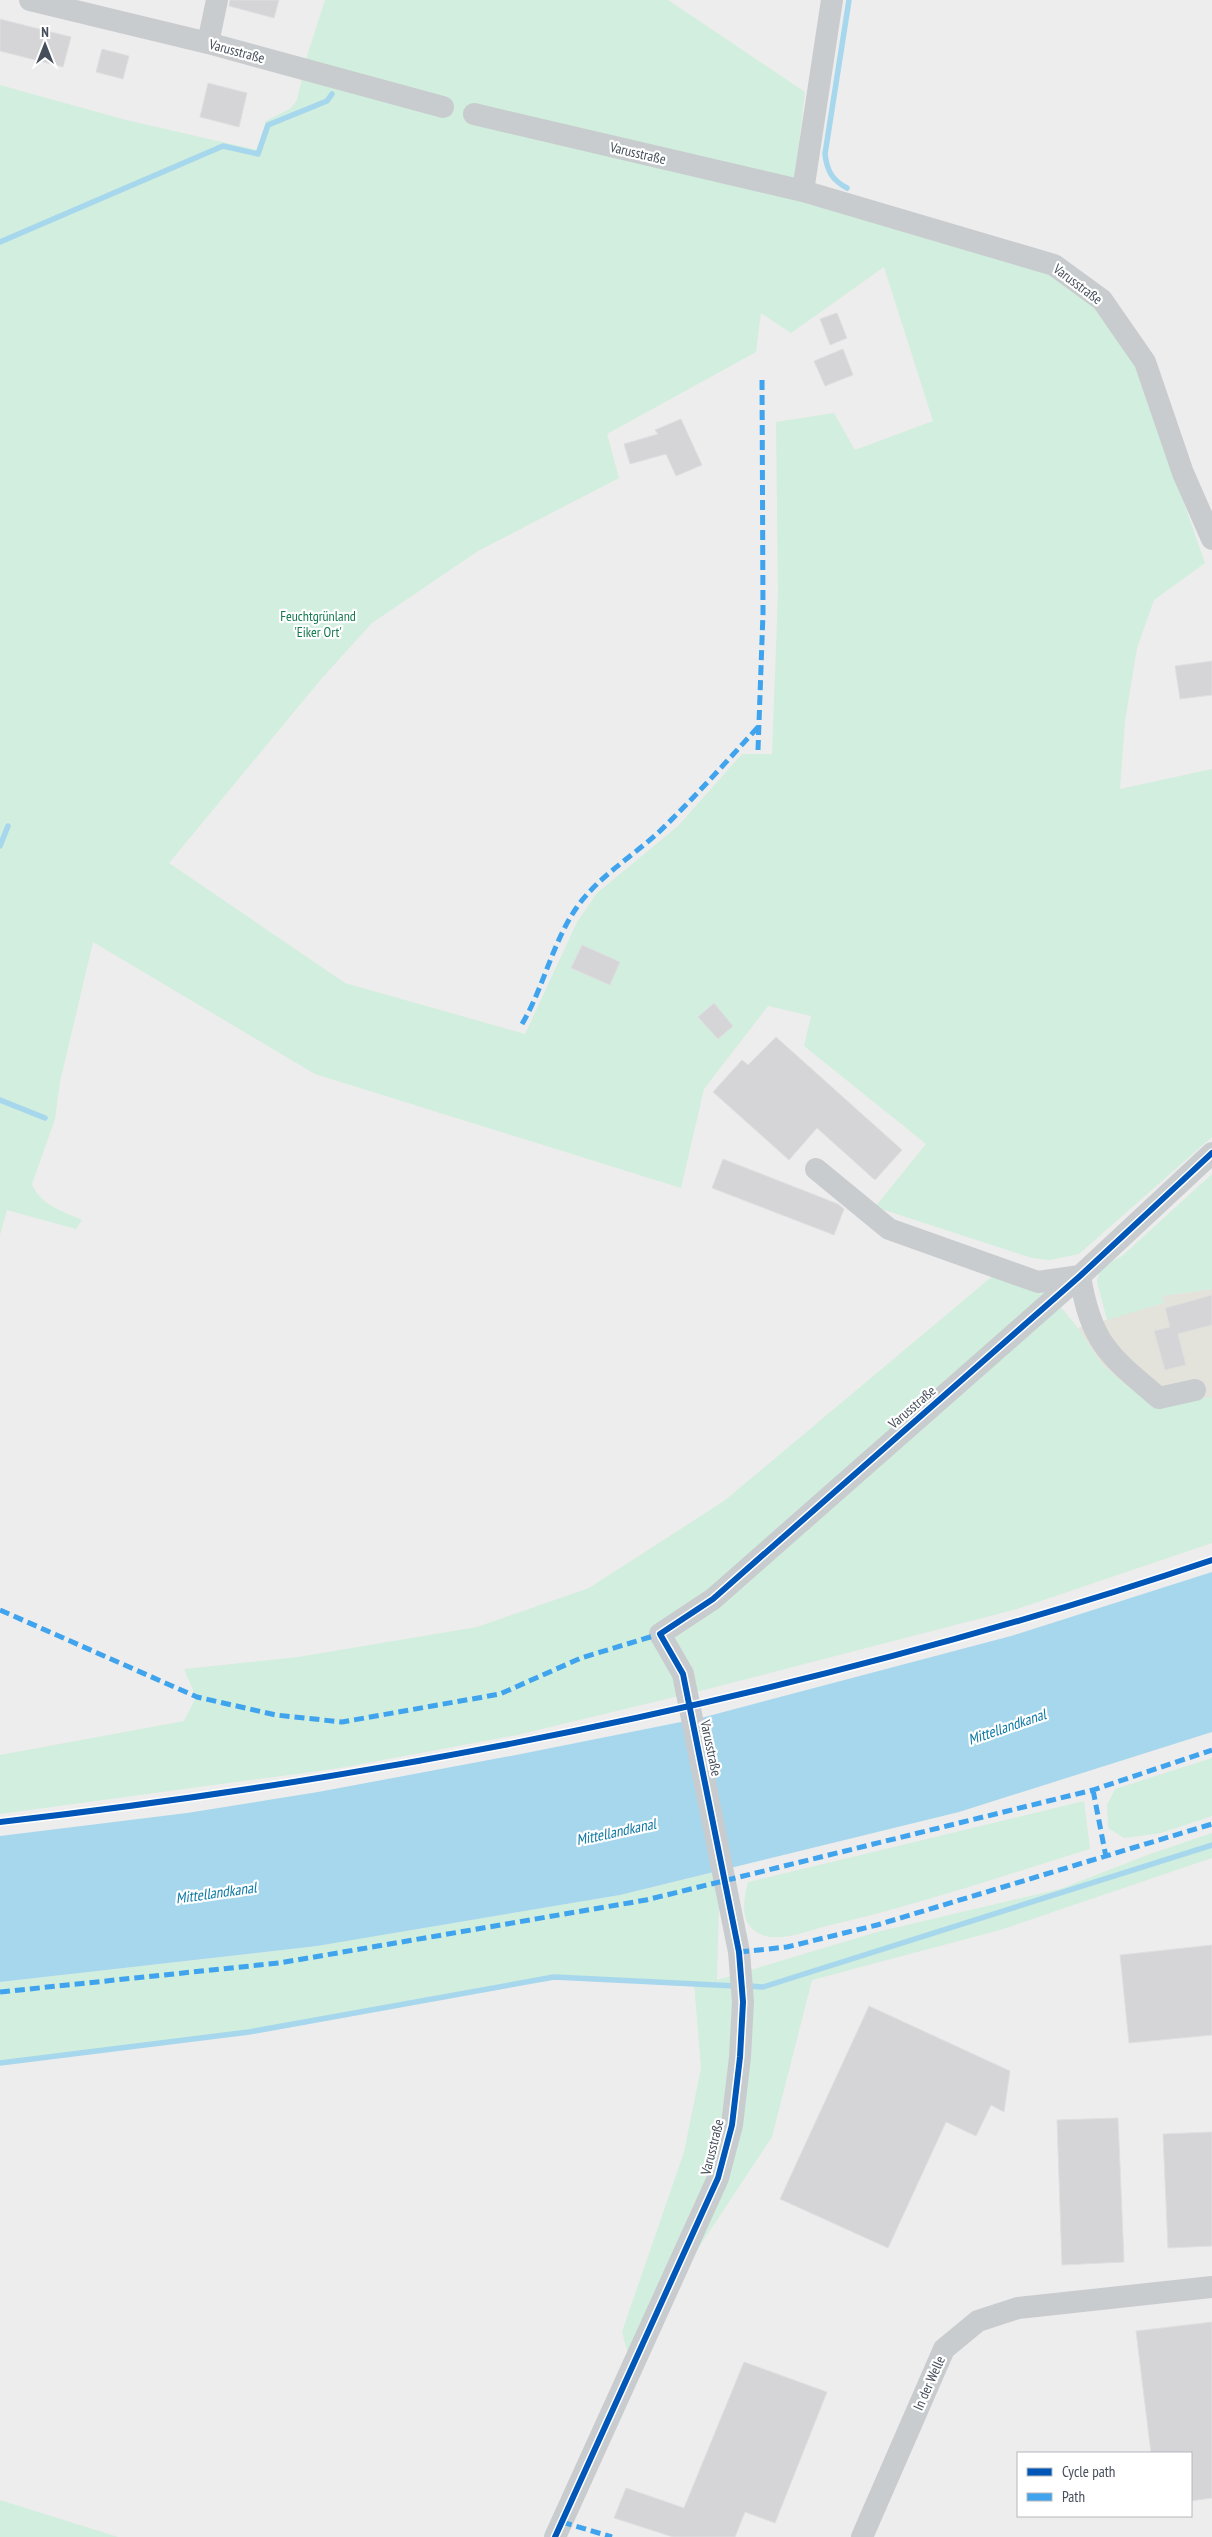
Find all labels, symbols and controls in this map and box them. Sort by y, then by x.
north arrow [20,20,70,70]
text: N [41,23,49,41]
street label: Varusstraße [206,35,267,67]
street label: Varusstraße [607,138,668,168]
street label: Varusstraße [1049,259,1106,308]
park label: Feuchtgrünland 'Eiker Ort' [280,607,356,641]
street label: Varusstraße [884,1381,939,1433]
water label: Mittellandkanal [965,1704,1050,1749]
street label: Varusstraße [696,1717,726,1778]
water label: Mittellandkanal [574,1813,659,1849]
water label: Mittellandkanal [174,1877,259,1908]
street label: Varusstraße [696,2117,728,2178]
street label: In der Welle [909,2353,949,2413]
legend [1017,2452,1192,2517]
text: Cycle path [1062,2462,1115,2481]
text: Path [1062,2487,1085,2506]

